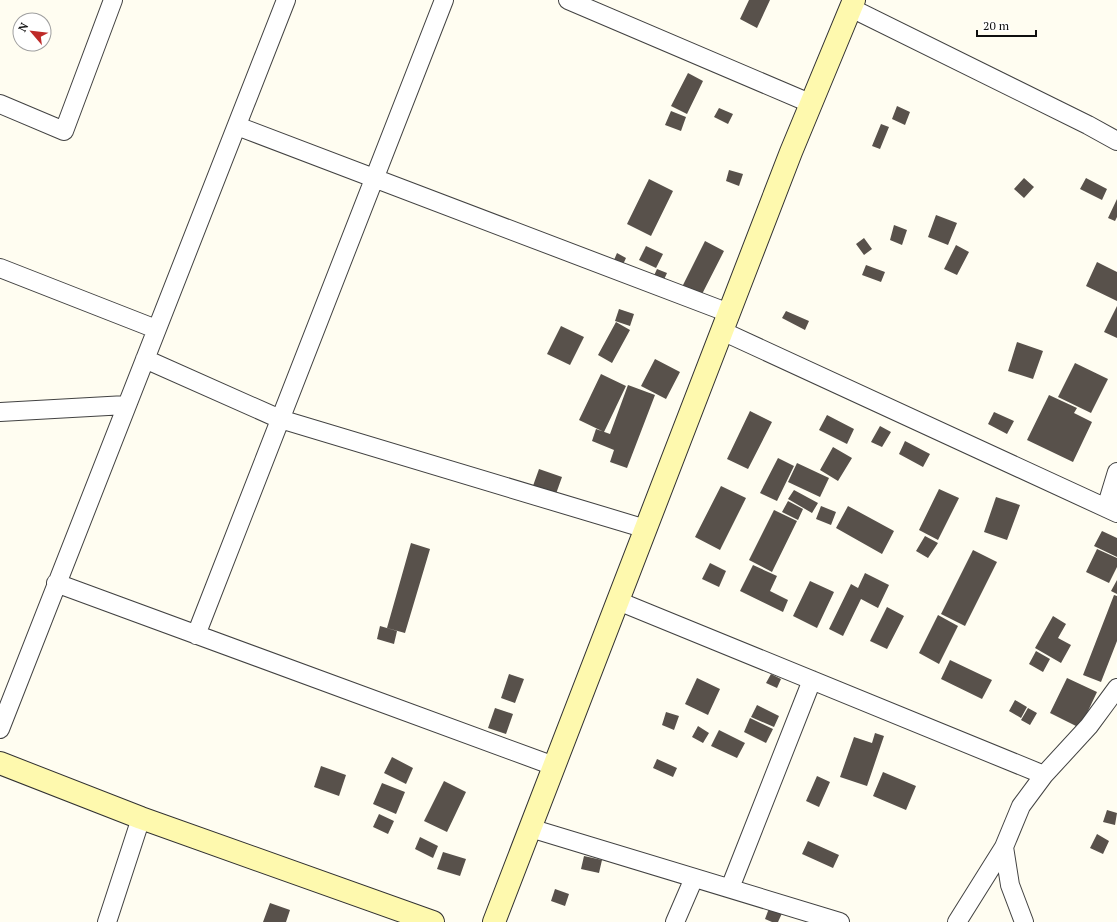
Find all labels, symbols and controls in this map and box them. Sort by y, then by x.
north arrow [12,12,52,52]
scale bar [977,12,1036,38]
text: 20 m [983,18,1010,33]
text: N [15,20,32,34]

